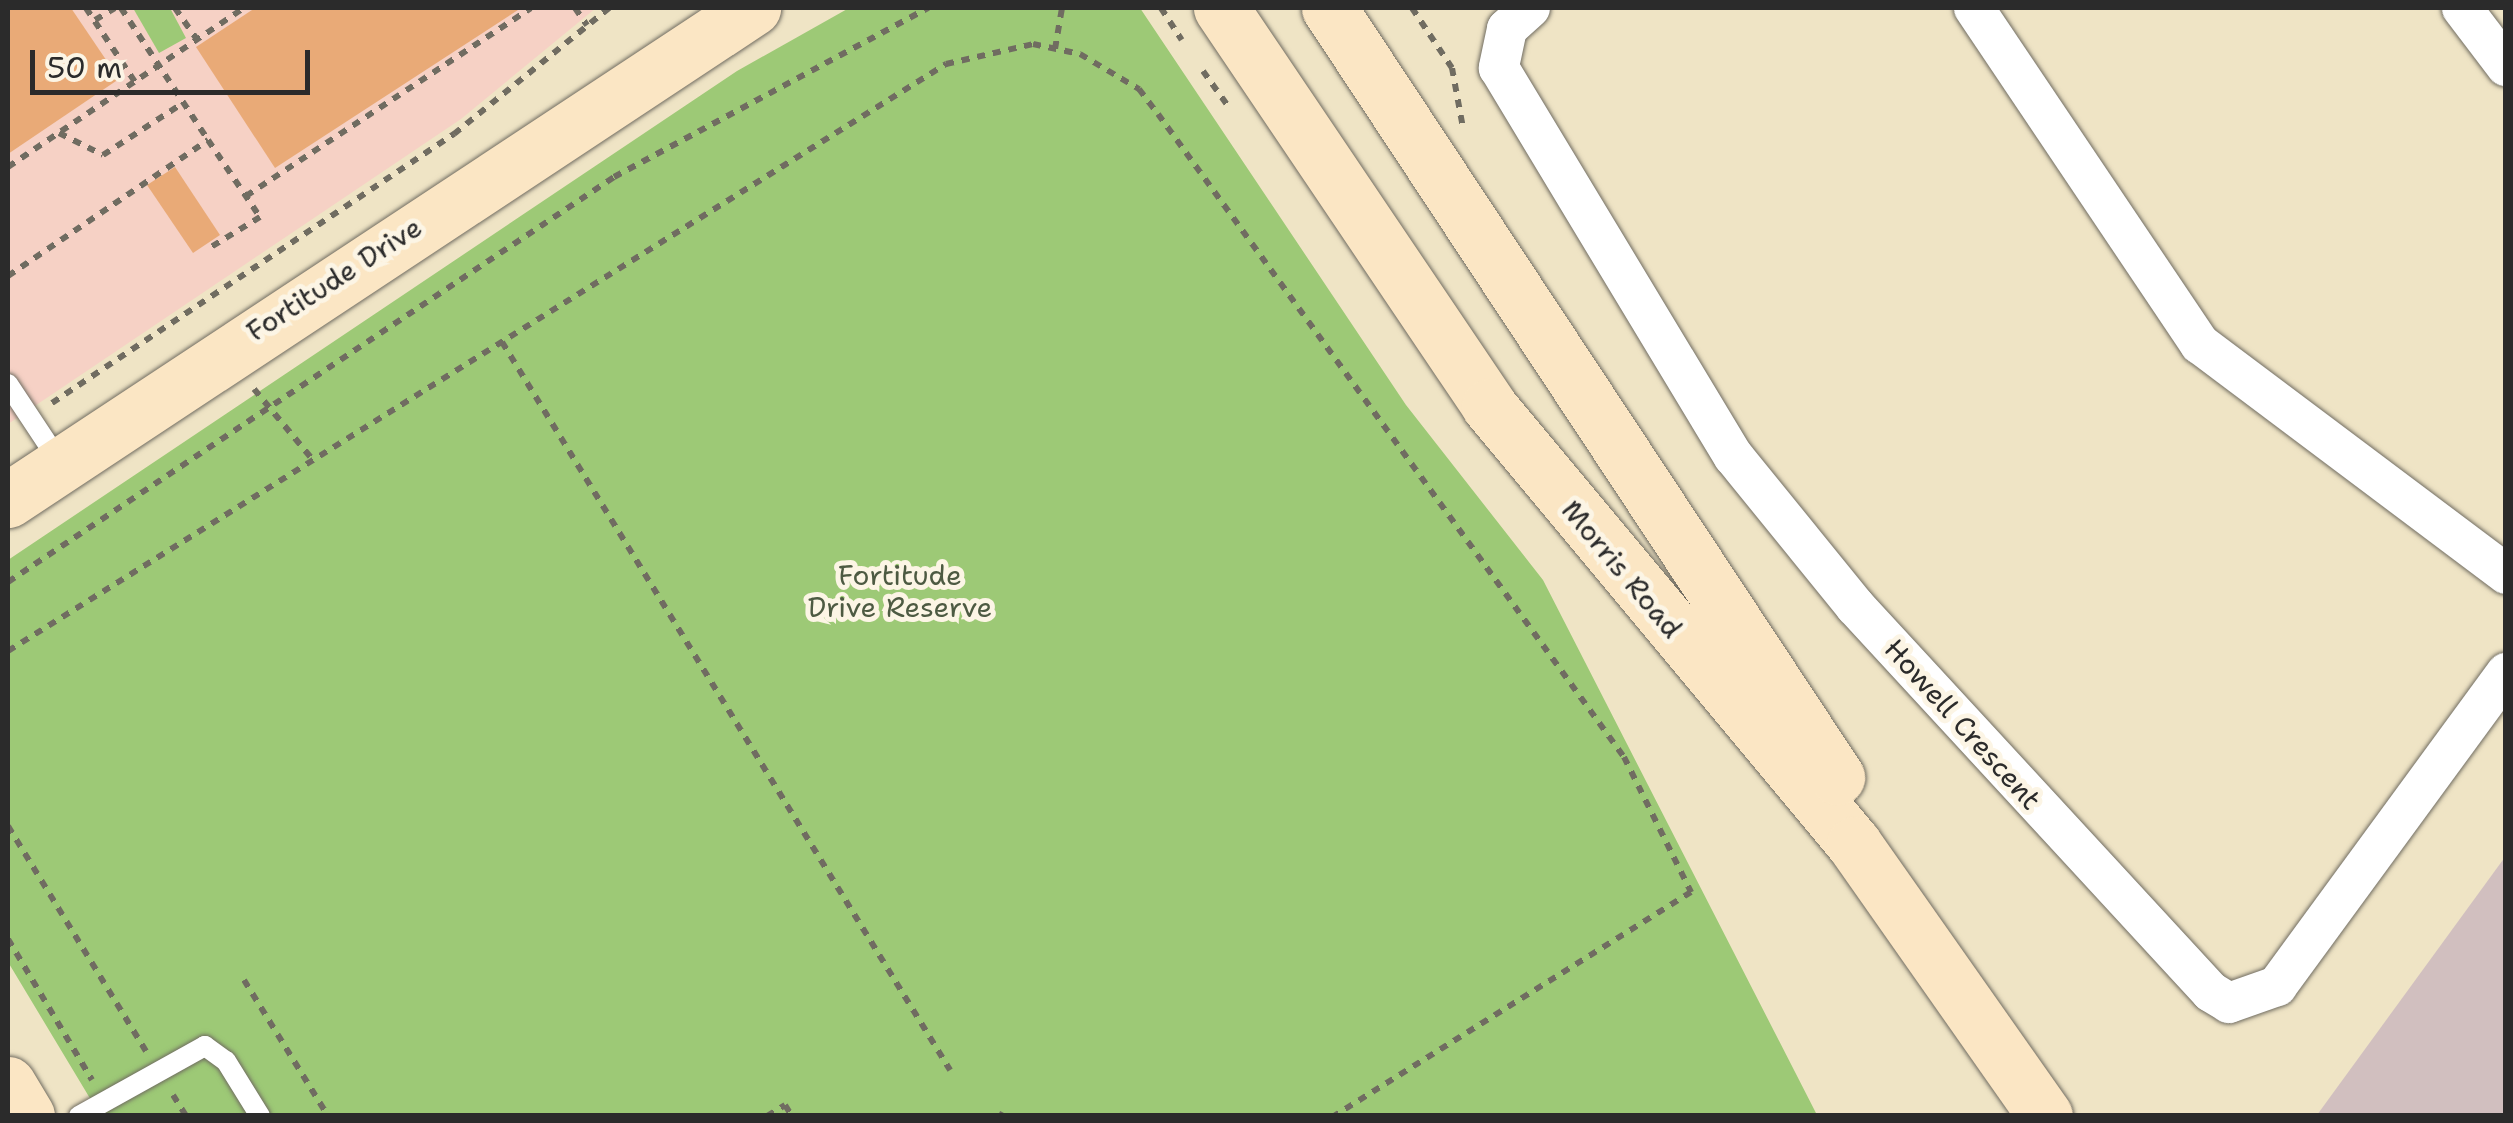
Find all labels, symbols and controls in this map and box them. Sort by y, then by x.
scale bar [35,30,315,92]
text: 50 m [47,47,122,88]
street label: Fortitude Drive [240,210,428,348]
street label: Morris Road [1555,493,1689,645]
park label: Fortitude Drive Reserve [808,558,992,624]
street label: Howell Crescent [1878,632,2048,816]

